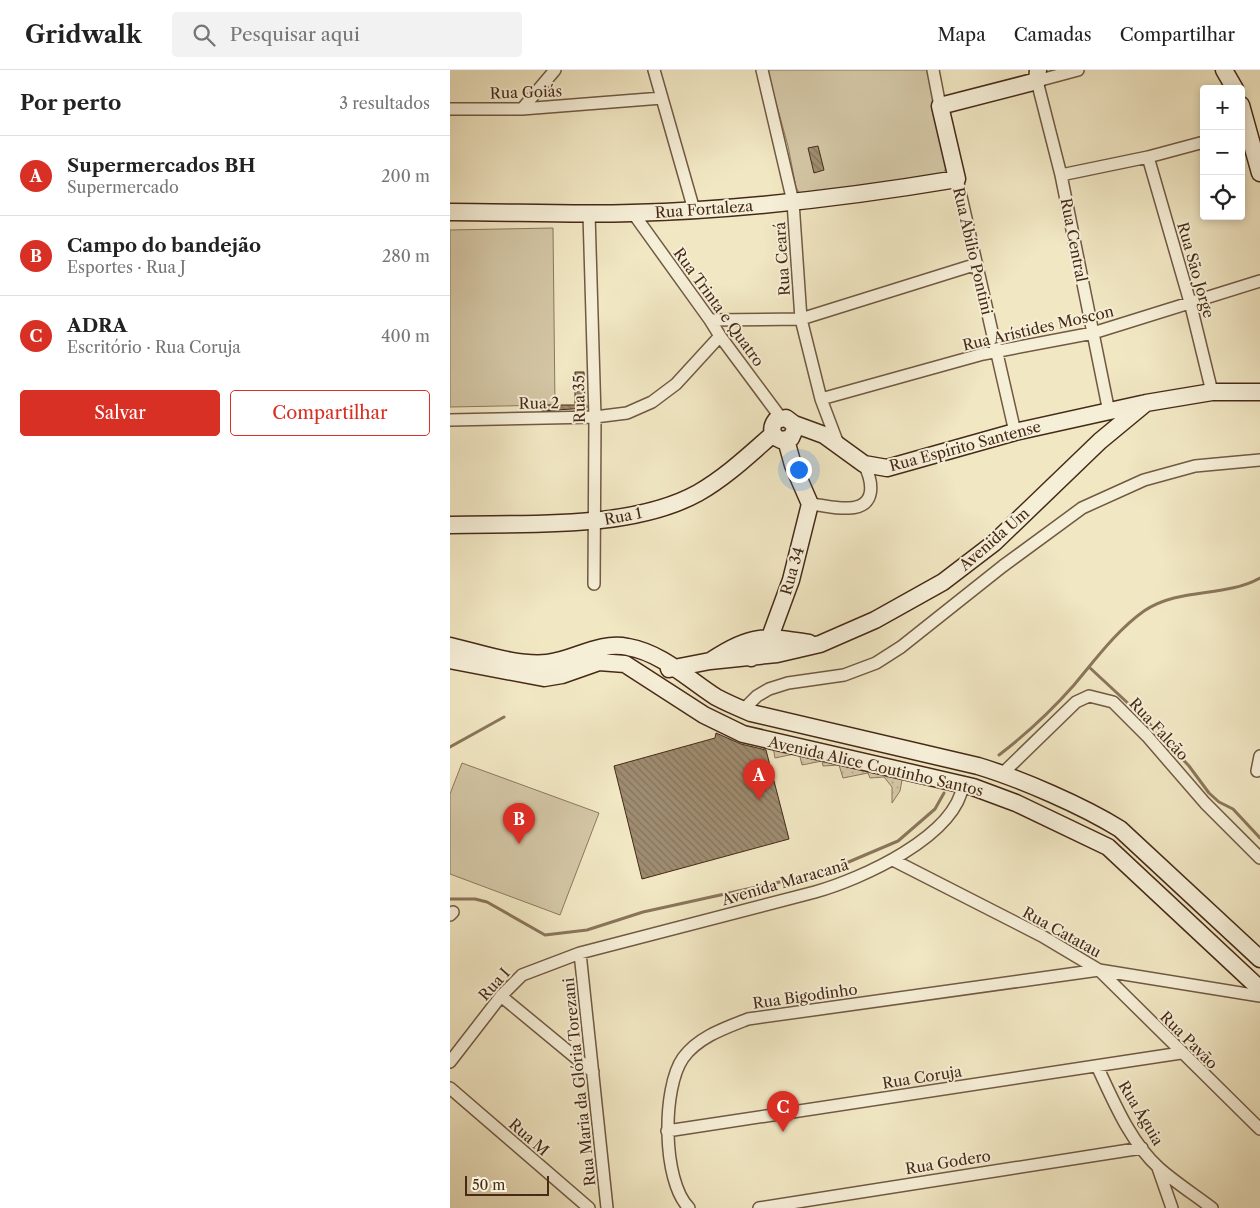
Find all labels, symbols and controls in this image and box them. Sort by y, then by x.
search box [172,12,522,57]
text: Gridwalk [25,20,142,49]
icon: search [190,21,218,49]
text: Pesquisar aqui [230,23,360,46]
text: Mapa [938,24,986,46]
text: Camadas [1014,24,1092,46]
text: Compartilhar [1120,24,1235,46]
street label: Rua Goiás [490,81,562,103]
map controls [1200,85,1245,220]
button: + [1200,85,1245,130]
text: Por perto [20,90,121,115]
text: 3 resultados [339,93,430,113]
button: − [1200,130,1245,175]
text: Supermercados BH [67,154,256,177]
text: A [30,166,42,186]
text: 200 m [381,166,430,186]
button: locate [1200,175,1245,220]
text: Supermercado [67,177,179,197]
street label: Rua Abílio Pontini [949,185,997,317]
street label: Rua Fortaleza [654,196,754,222]
street label: Rua Central [1057,196,1092,284]
street label: Rua São Jorge [1173,220,1219,320]
street label: Rua Ceará [770,221,794,297]
text: Campo do bandejão [67,234,261,257]
street label: Rua Trinta e Quatro [670,244,768,370]
text: B [30,246,42,266]
text: 280 m [382,246,430,266]
text: Esportes · Rua J [67,257,186,277]
street label: Rua Arístides Moscon [961,301,1116,355]
text: ADRA [67,314,127,337]
text: C [30,326,42,346]
text: 400 m [381,326,430,346]
text: Escritório · Rua Coruja [67,337,241,357]
street label: Rua 35 [569,375,589,423]
button: Salvar [20,390,220,436]
button: Compartilhar [230,390,430,436]
street label: Rua 2 [519,393,559,413]
street label: Rua Espírito Santense [887,417,1043,475]
your location [786,457,812,483]
street label: Rua 1 [602,503,644,529]
street label: Avenida Um [954,504,1033,575]
street label: Rua 34 [776,545,808,597]
street label: Rua Falcão [1125,694,1193,764]
street label: Avenida Alice Coutinho Santos [766,732,985,800]
pin: A [743,759,775,800]
pin: B [503,803,535,844]
street label: Avenida Maracanã [718,855,851,910]
street label: Rua Catatau [1019,903,1105,961]
street label: Rua I [474,964,514,1004]
street label: Rua Maria da Glória Torezani [559,976,599,1187]
street label: Rua Bigodinho [751,979,859,1013]
street label: Rua Pavão [1156,1007,1222,1073]
street label: Rua Coruja [881,1061,963,1093]
street label: Rua Águia [1114,1077,1168,1149]
pin: C [767,1091,799,1132]
street label: Rua M [505,1114,553,1160]
street label: Rua Godero [904,1146,992,1178]
scale bar [465,1173,549,1196]
text: 50 m [472,1176,505,1194]

